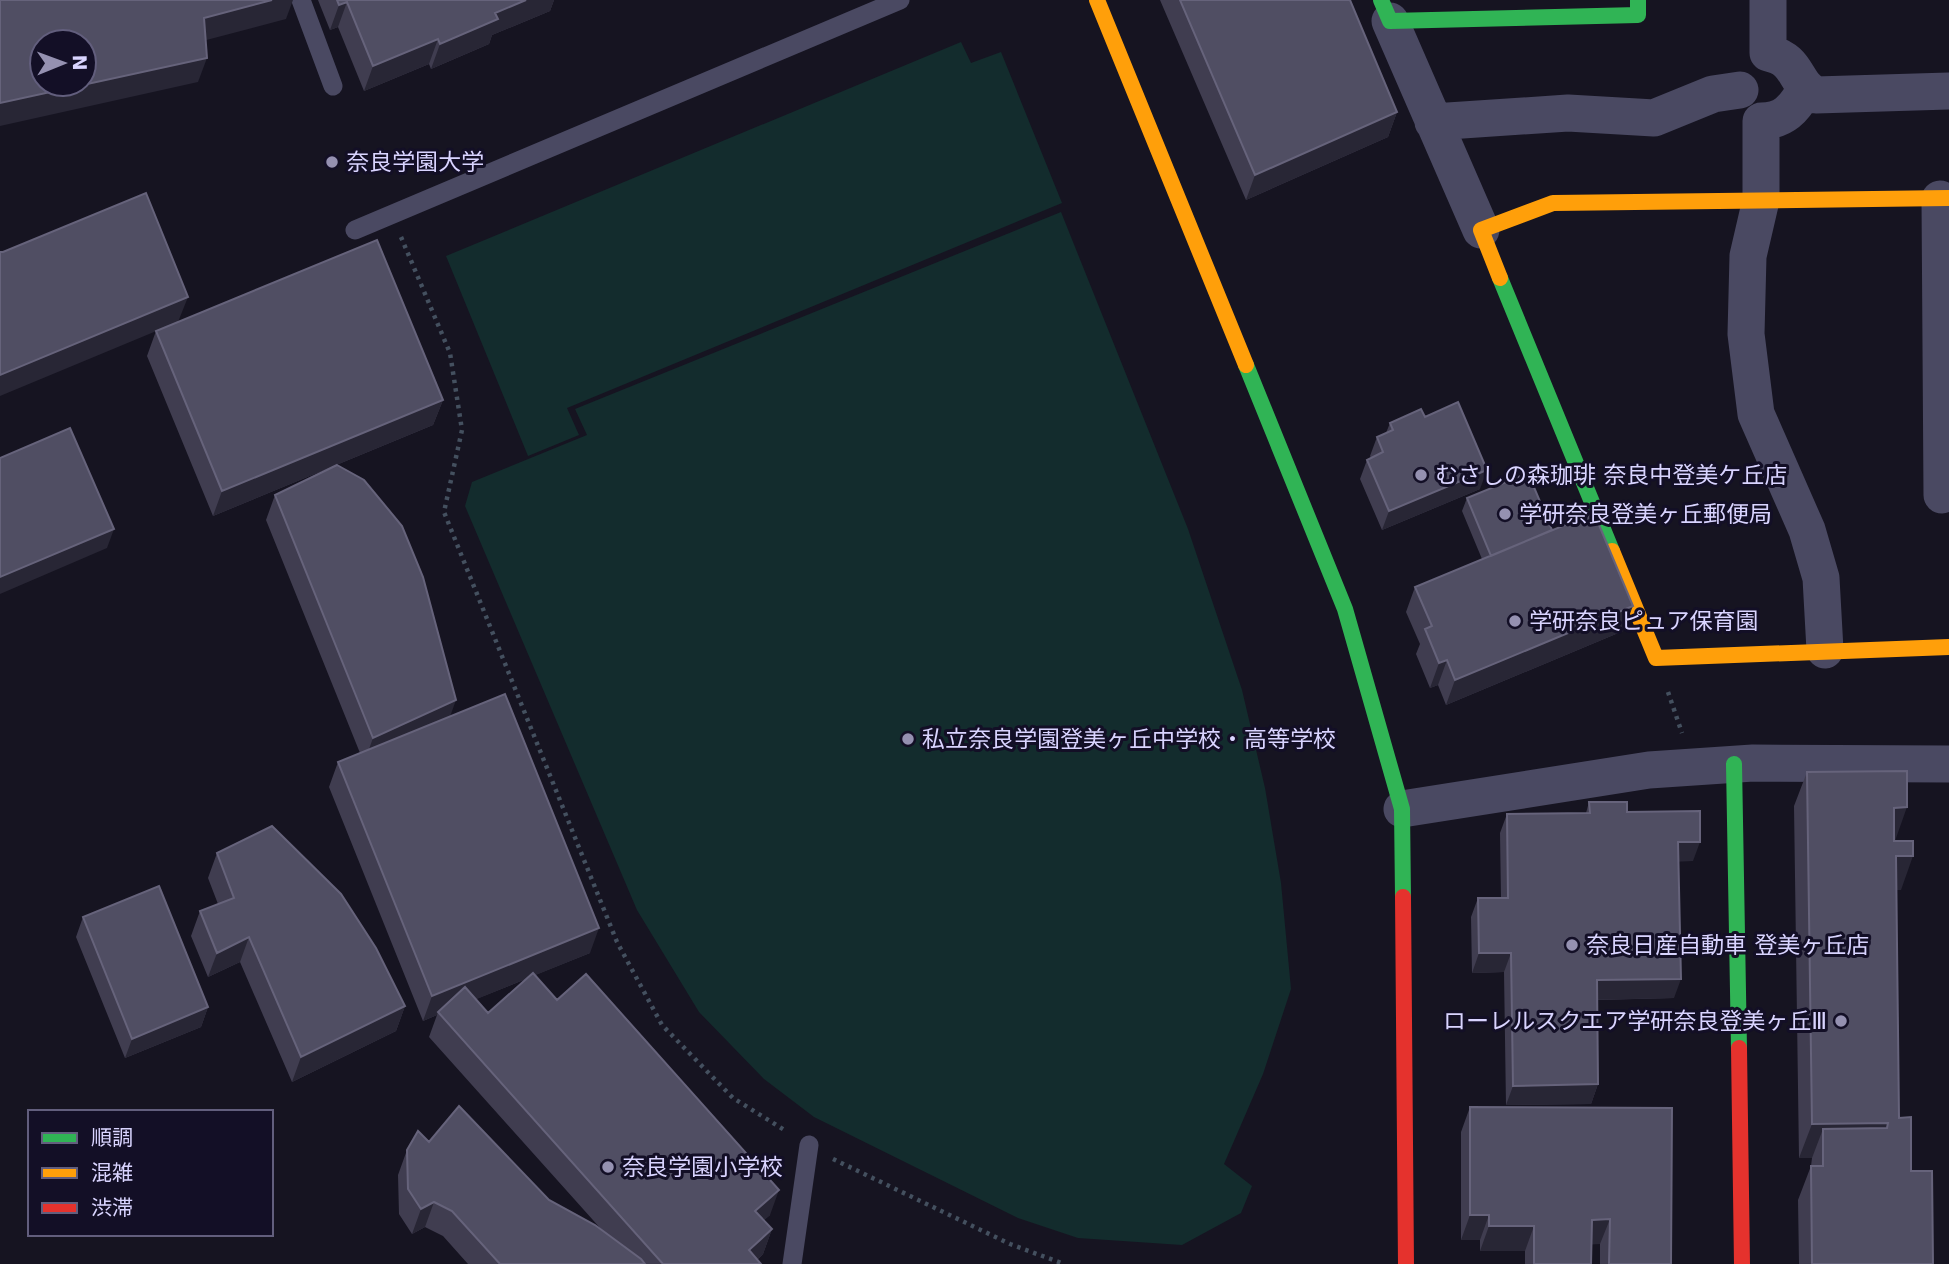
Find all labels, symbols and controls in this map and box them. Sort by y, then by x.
north arrow [28,28,98,98]
text: N [69,55,91,71]
place label: 奈良学園大学 [346,149,484,175]
marker: 奈良学園大学 [324,154,340,170]
place label: むさしの森珈琲 奈良中登美ケ丘店 [1435,462,1787,488]
marker: むさしの森珈琲 奈良中登美ケ丘店 [1413,467,1429,483]
place label: 学研奈良登美ヶ丘郵便局 [1519,501,1772,527]
marker: 学研奈良登美ヶ丘郵便局 [1497,506,1513,522]
place label: 学研奈良ピュア保育園 [1529,608,1759,634]
marker: 学研奈良ピュア保育園 [1507,613,1523,629]
place label: 私立奈良学園登美ヶ丘中学校・高等学校 [922,726,1336,752]
marker: 私立奈良学園登美ヶ丘中学校・高等学校 [900,731,916,747]
place label: 奈良日産自動車 登美ヶ丘店 [1586,932,1869,958]
marker: 奈良日産自動車 登美ヶ丘店 [1564,937,1580,953]
place label: ローレルスクエア学研奈良登美ヶ丘Ⅲ [1443,1008,1827,1034]
marker: ローレルスクエア学研奈良登美ヶ丘Ⅲ [1833,1013,1849,1029]
legend [28,1110,273,1236]
text: 順調 [91,1126,133,1150]
place label: 奈良学園小学校 [622,1154,783,1180]
marker: 奈良学園小学校 [600,1159,616,1175]
text: 混雑 [91,1161,133,1185]
text: 渋滞 [91,1196,133,1220]

